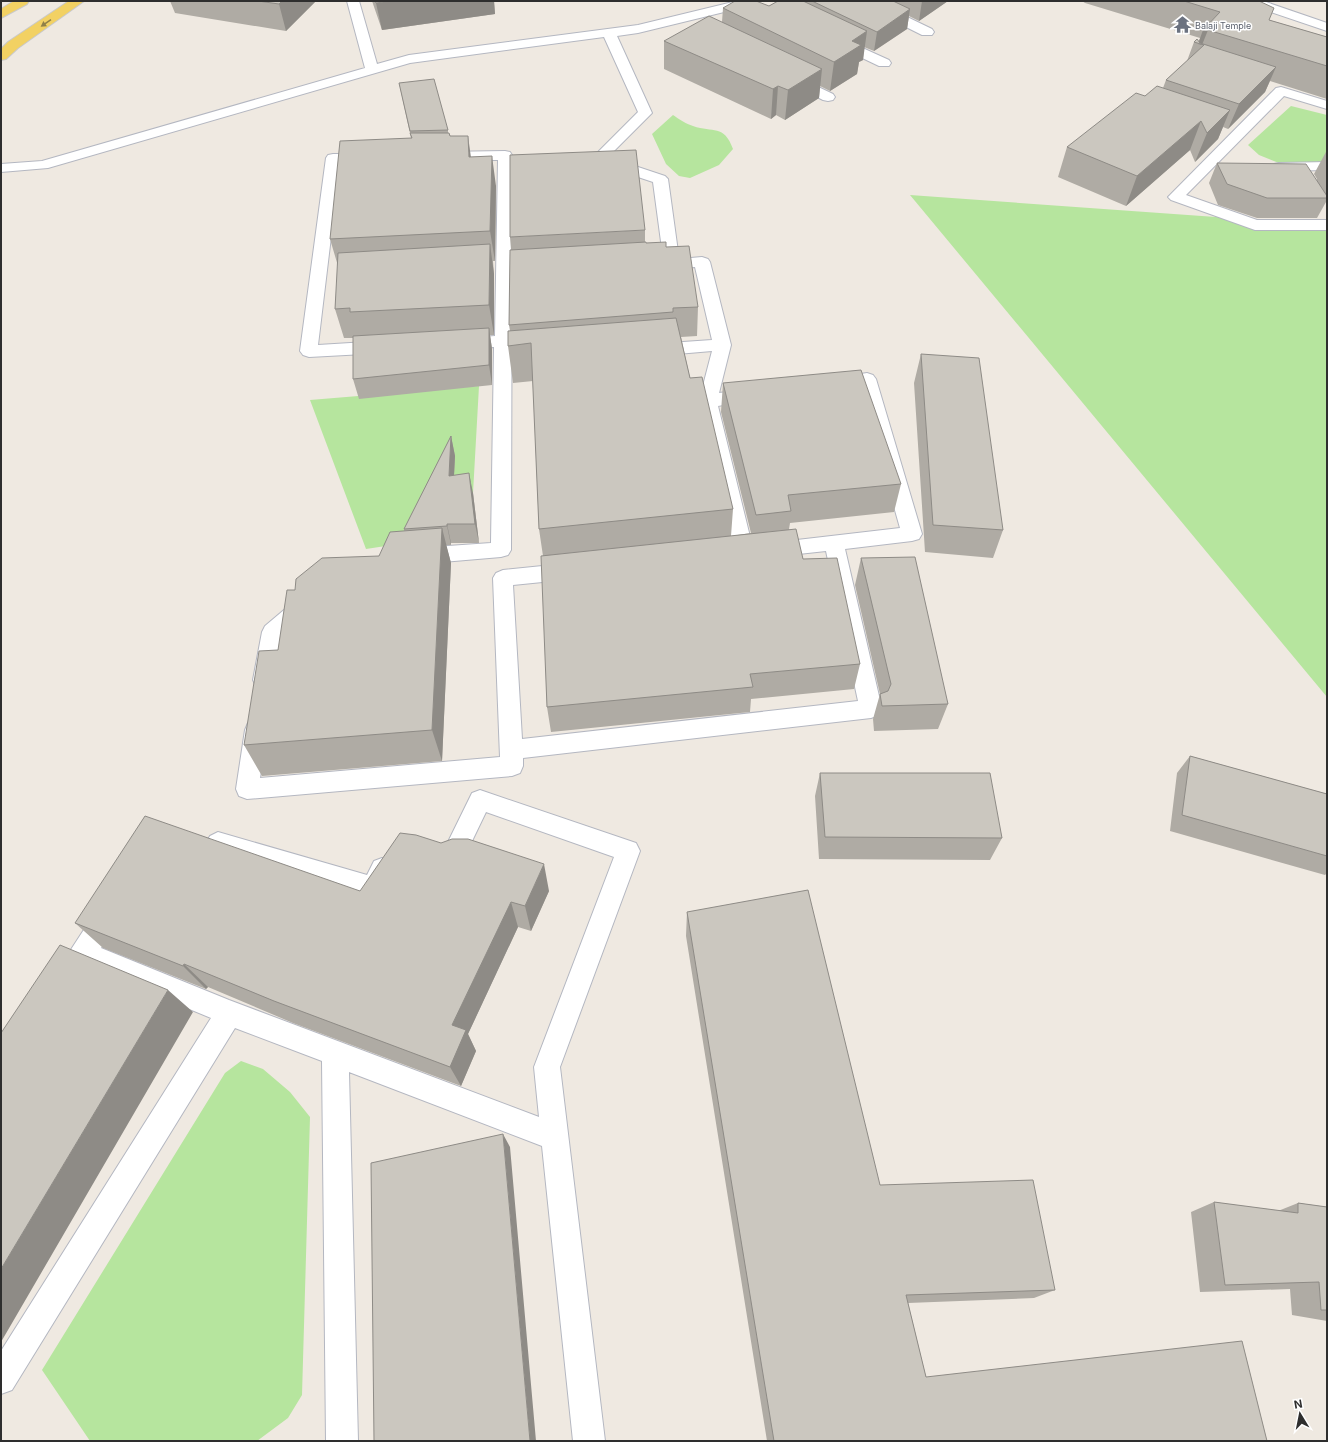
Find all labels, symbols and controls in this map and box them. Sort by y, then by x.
temple icon: Balaji Temple [1172,15,1192,35]
one-way arrow [41,19,51,27]
place label: Balaji Temple [1195,20,1251,31]
north arrow [1280,1394,1320,1434]
text: N [1293,1397,1304,1412]

